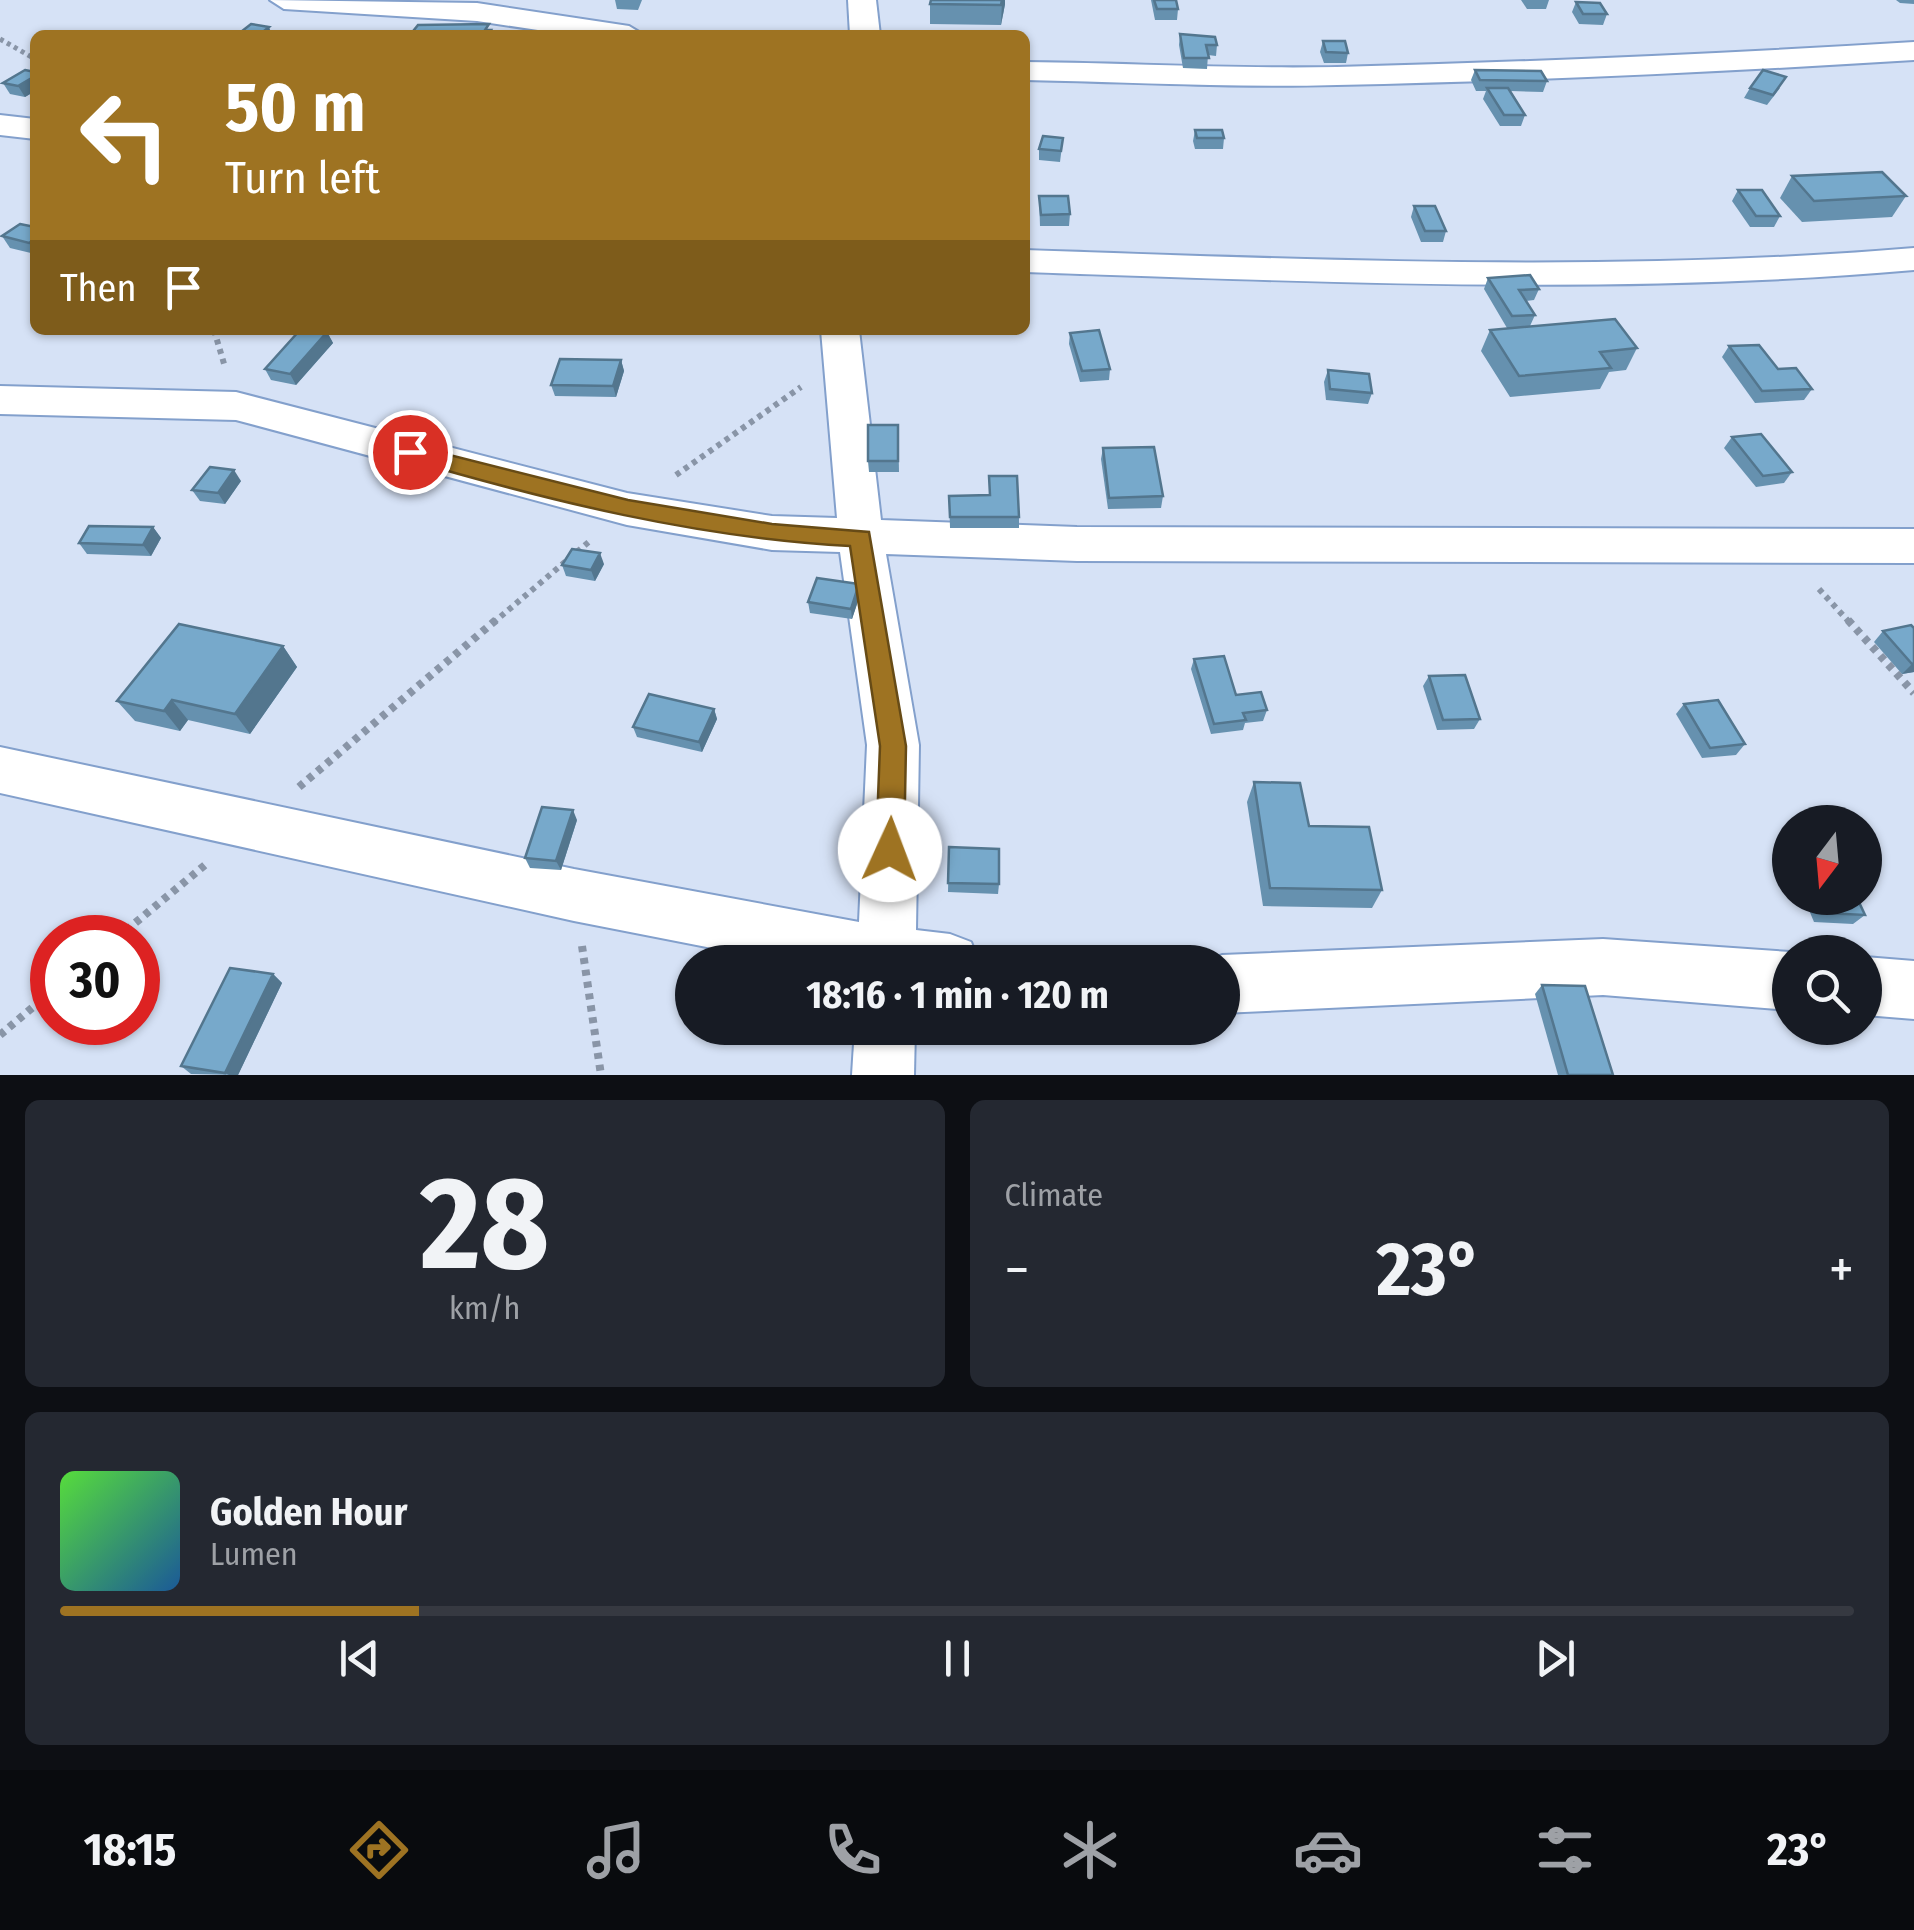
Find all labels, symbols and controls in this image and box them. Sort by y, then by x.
text: 50 m [225,66,366,150]
icon: left [60,70,190,200]
text: Turn left [225,151,380,205]
icon: arrive [156,260,211,315]
text: Then [60,265,136,311]
pin [368,410,453,495]
icon: arrive [383,425,438,480]
position arrow [838,798,942,902]
north arrow [1772,805,1882,915]
map controls [1772,805,1882,1045]
speed limit sign: 30 [30,915,160,1045]
button: search [1772,935,1882,1045]
text: 18:16 · 1 min · 120 m [806,972,1109,1018]
text: 28 [420,1146,549,1302]
text: Climate [1005,1176,1103,1214]
text: 23° [1376,1225,1482,1315]
text: − [1005,1237,1029,1303]
text: + [1829,1237,1854,1303]
text: km/h [449,1289,520,1327]
text: Golden Hour [210,1489,408,1535]
text: Lumen [210,1535,298,1573]
icon: previous [332,1631,387,1686]
icon: pause [930,1631,985,1686]
icon: next [1528,1631,1583,1686]
icon: directions [344,1815,414,1885]
icon: music [581,1815,651,1885]
icon: phone [818,1815,888,1885]
icon: climate [1055,1815,1125,1885]
icon: car [1293,1815,1363,1885]
icon: filters [1530,1815,1600,1885]
text: 18:15 [84,1823,176,1877]
text: 23° [1767,1823,1830,1877]

